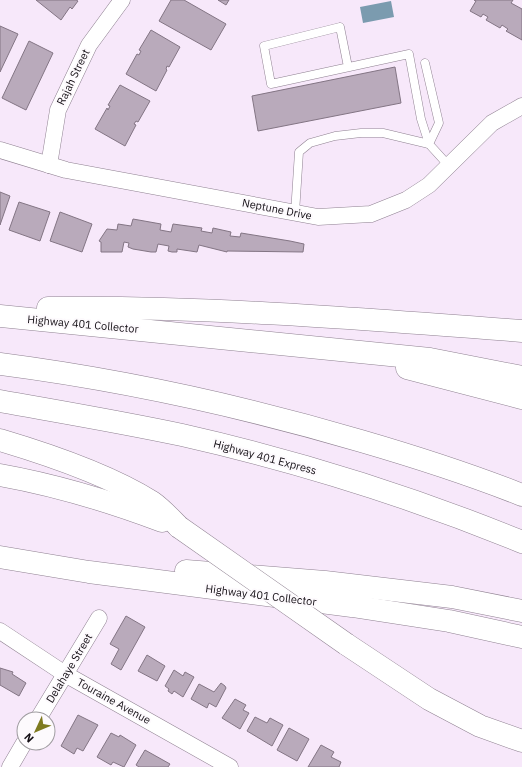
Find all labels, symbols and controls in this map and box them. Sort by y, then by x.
street label: Rajah Street [53,47,93,107]
street label: Neptune Drive [241,195,313,223]
street label: Highway 401 Collector [27,312,139,336]
street label: Highway 401 Express [212,436,318,478]
street label: Highway 401 Collector [205,581,317,609]
street label: Delahaye Street [43,631,95,705]
street label: Touraine Avenue [75,675,153,727]
north arrow [16,711,56,751]
text: N [21,730,37,746]

